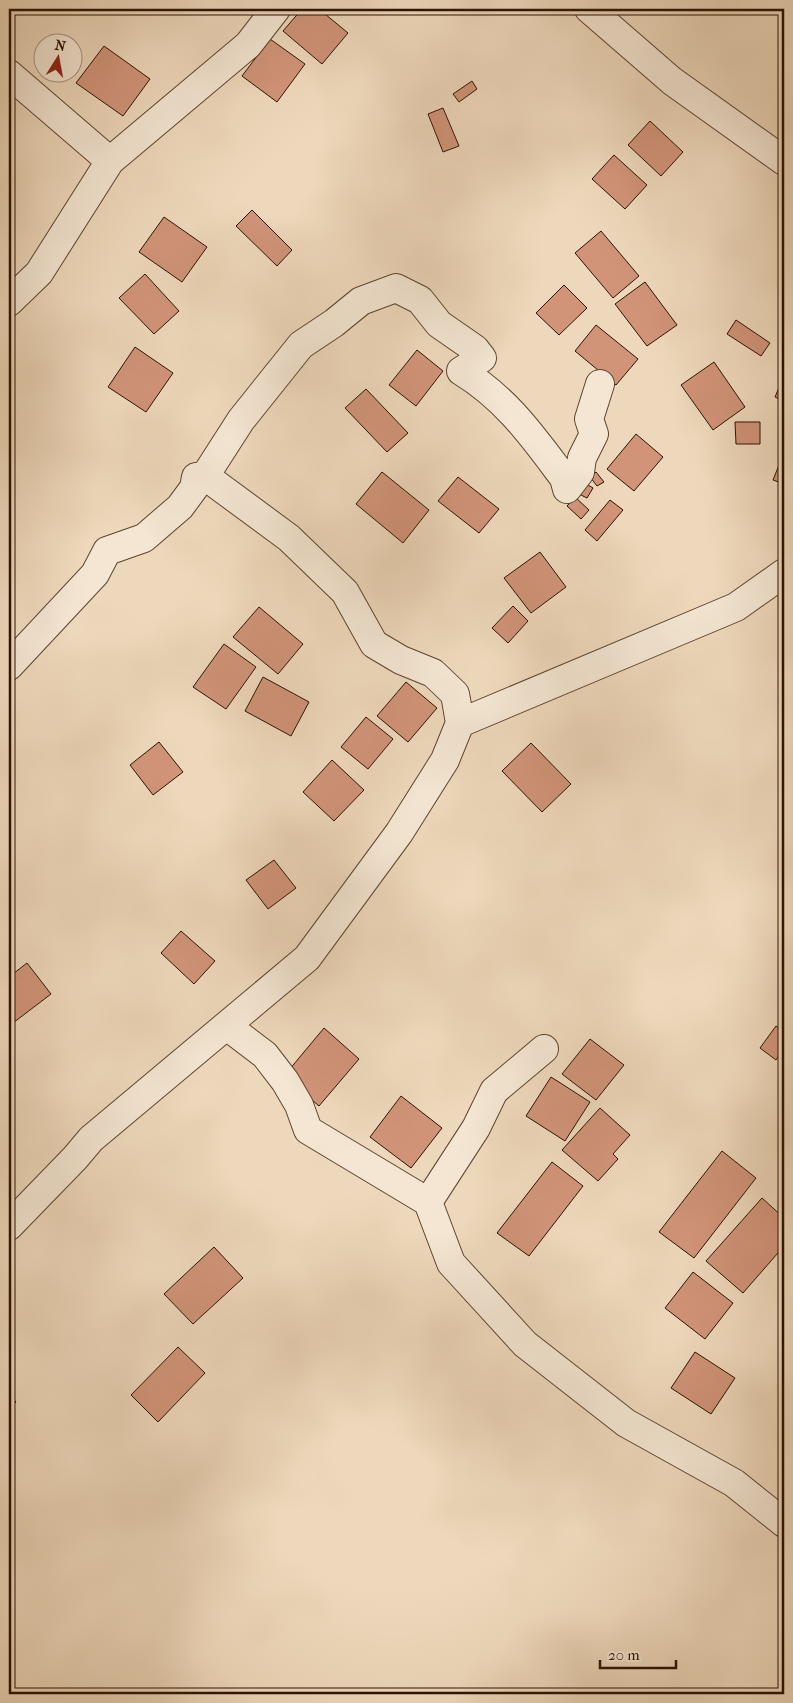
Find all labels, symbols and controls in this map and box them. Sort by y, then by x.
north arrow [32,32,82,82]
text: N [54,36,68,55]
scale bar [600,1638,677,1670]
text: 20 m [608,1646,640,1664]

